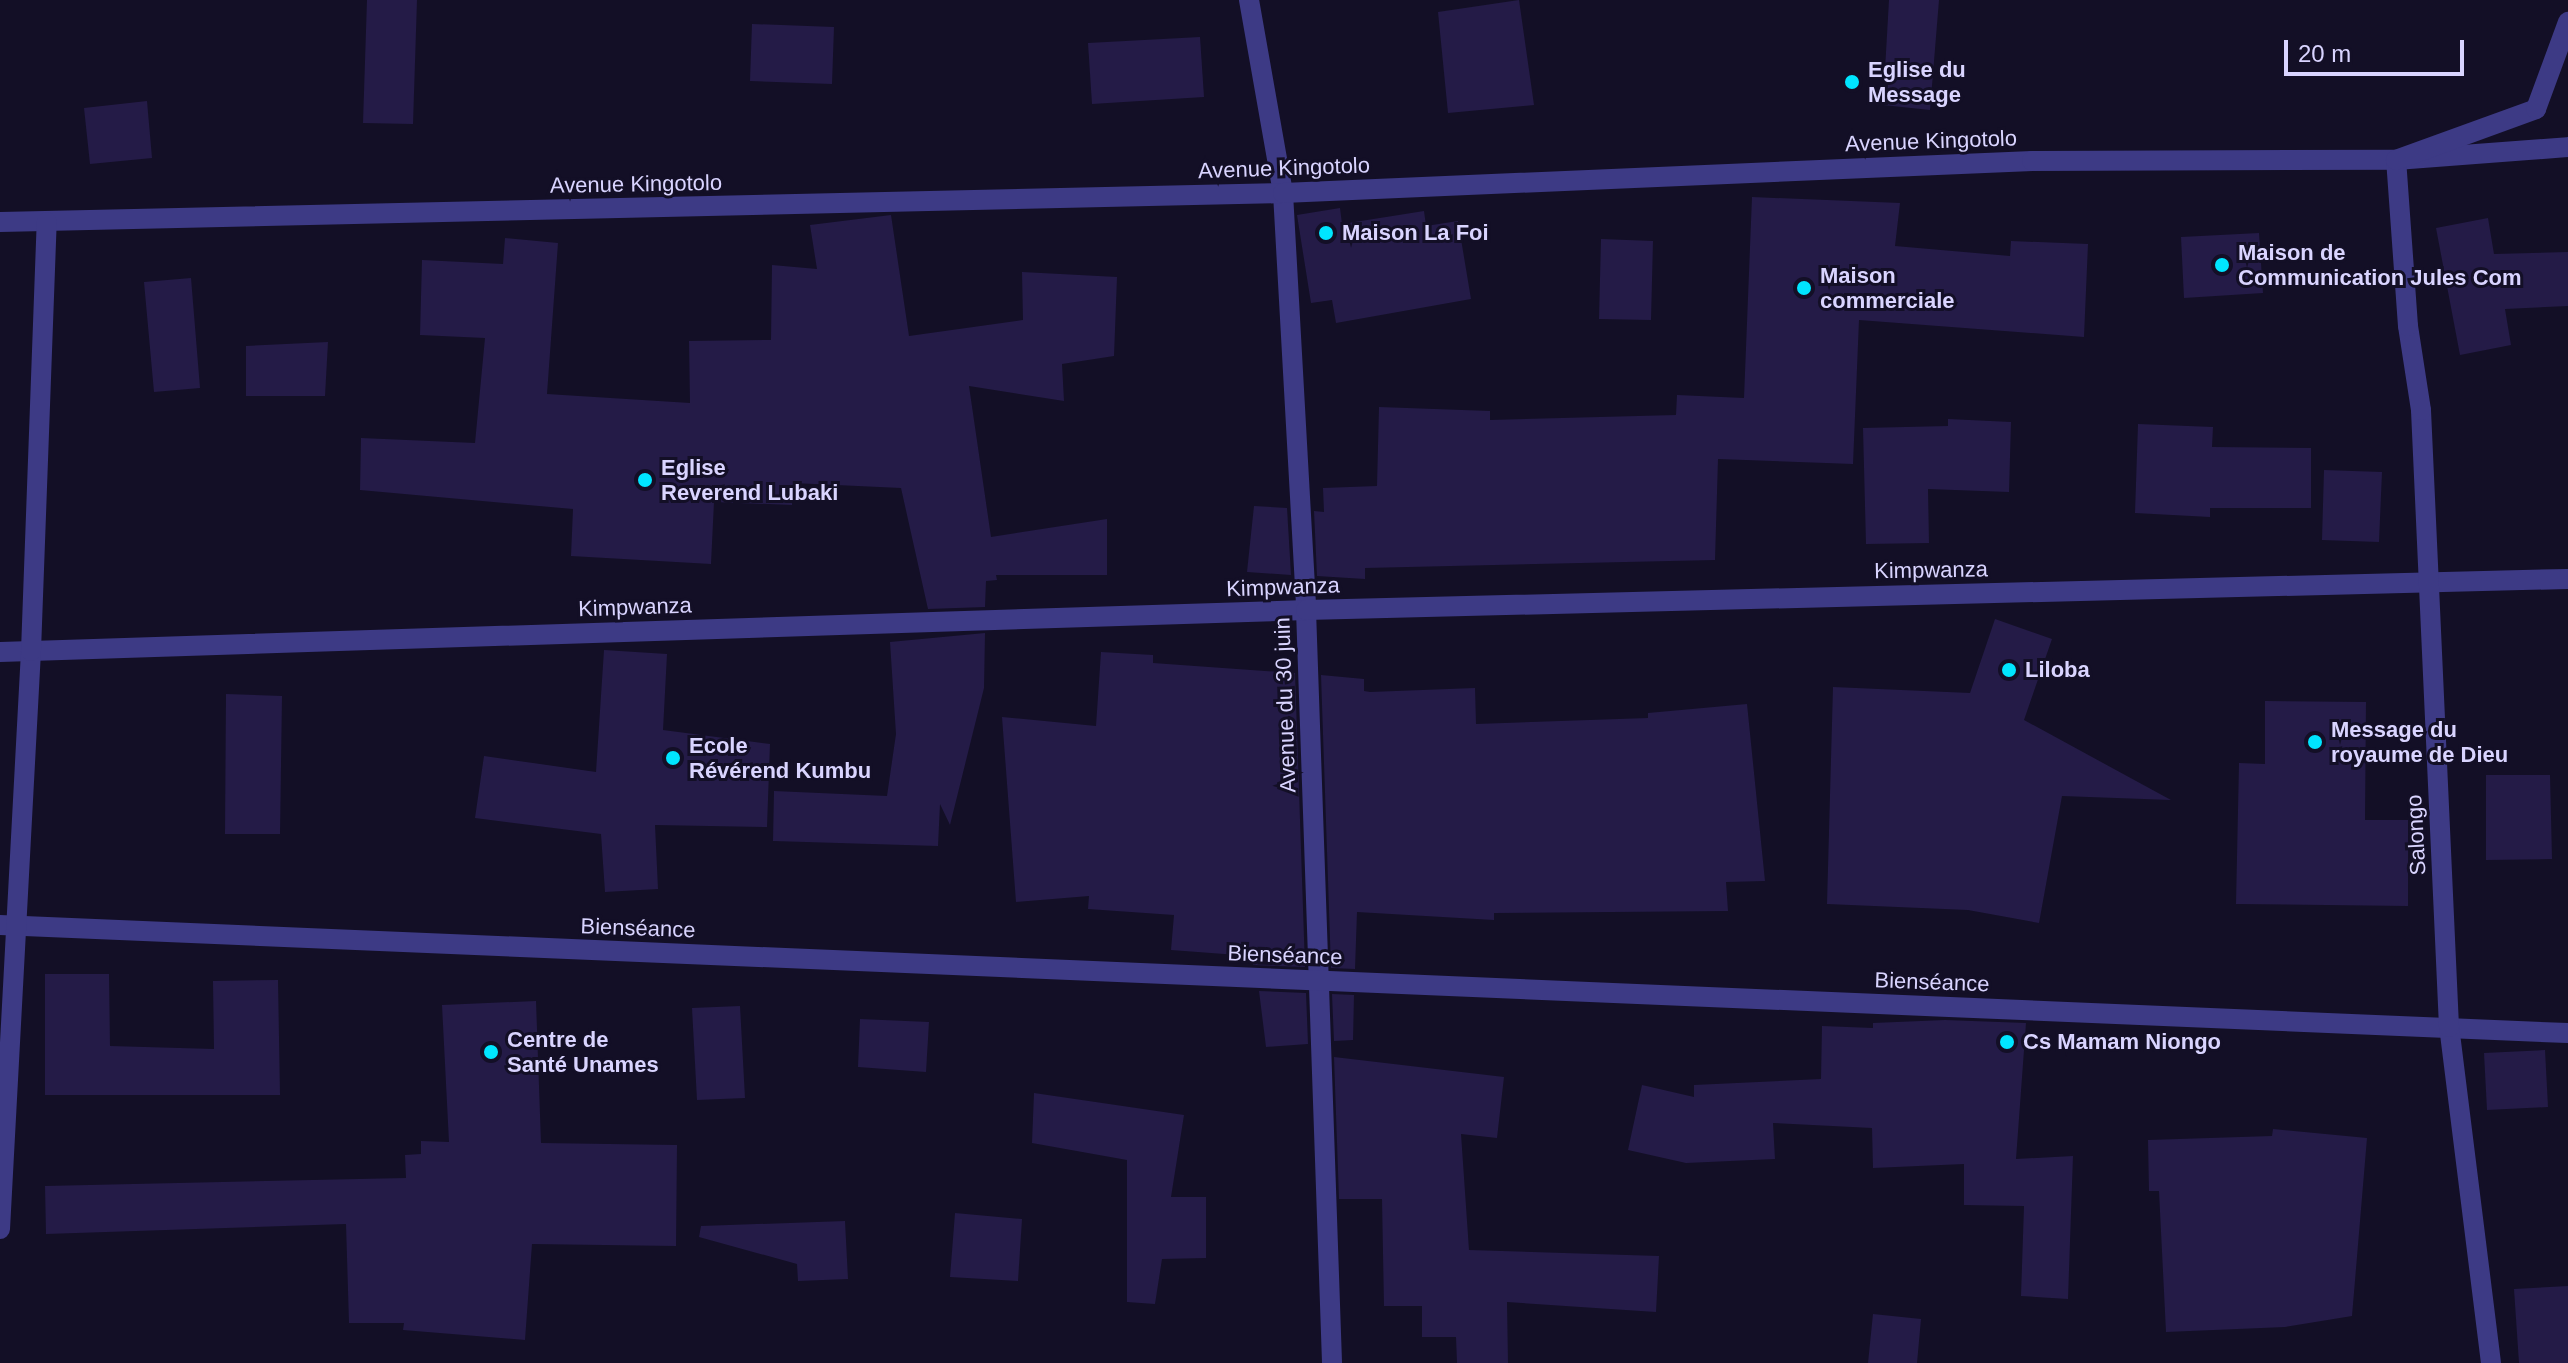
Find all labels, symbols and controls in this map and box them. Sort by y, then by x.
scale bar [2288,24,2468,74]
text: 20 m [2298,40,2351,67]
place label: Eglise du Message [1868,56,1966,108]
marker: Eglise du Message [1843,73,1861,91]
street label: Avenue Kingotolo [1845,125,2017,157]
street label: Avenue Kingotolo [1198,152,1370,184]
street label: Avenue Kingotolo [550,169,722,199]
place label: Maison La Foi [1342,220,1489,246]
marker: Maison La Foi [1317,224,1335,242]
place label: Maison de Communication Jules Com [2238,239,2522,290]
marker: Maison de Communication Jules Com [2213,256,2231,274]
place label: Maison commerciale [1820,262,1955,314]
marker: Maison commerciale [1795,279,1813,297]
place label: Eglise Reverend Lubaki [661,454,838,506]
marker: Eglise Reverend Lubaki [636,471,654,489]
street label: Kimpwanza [1874,556,1988,584]
street label: Kimpwanza [1226,572,1340,602]
street label: Kimpwanza [578,592,692,622]
street label: Avenue du 30 juin [1269,617,1301,793]
place label: Liloba [2025,657,2090,683]
marker: Liloba [2000,661,2018,679]
place label: Message du royaume de Dieu [2331,716,2508,768]
place label: Ecole Révérend Kumbu [689,732,871,784]
marker: Message du royaume de Dieu [2306,733,2324,751]
marker: Ecole Révérend Kumbu [664,749,682,767]
street label: Salongo [2401,794,2431,876]
street label: Bienséance [580,913,696,943]
street label: Bienséance [1227,940,1343,970]
street label: Bienséance [1874,967,1990,997]
place label: Centre de Santé Unames [507,1026,659,1078]
place label: Cs Mamam Niongo [2023,1029,2221,1055]
marker: Cs Mamam Niongo [1998,1033,2016,1051]
marker: Centre de Santé Unames [482,1043,500,1061]

